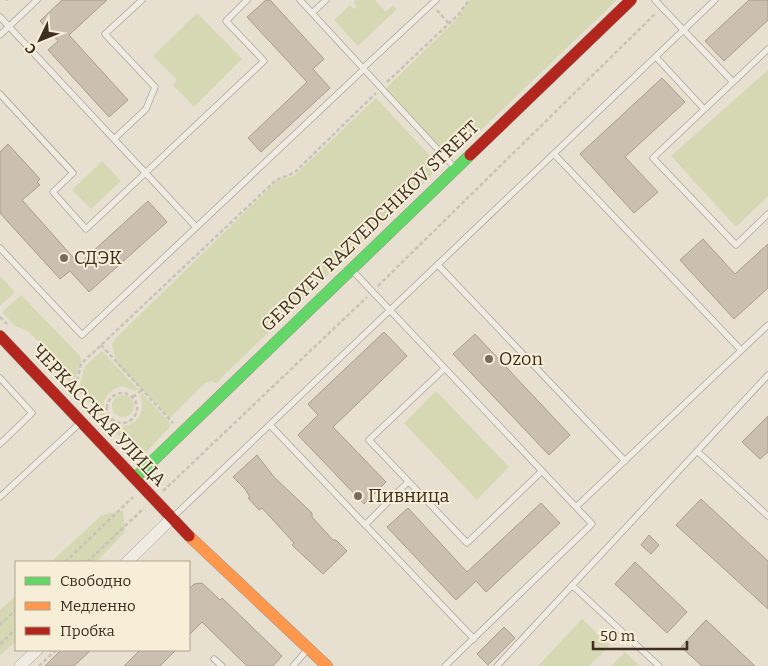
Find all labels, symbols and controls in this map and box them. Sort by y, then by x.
north arrow [15,15,65,65]
text: С [22,39,40,58]
street label: GEROYEV RAZVEDCHIKOV STREET [257,116,484,336]
place label: СДЭК [74,247,122,269]
marker: СДЭК [58,252,70,264]
street label: ЧЕРКАССКАЯ УЛИЦА [27,339,171,491]
place label: Ozon [499,348,543,370]
marker: Ozon [483,353,495,365]
place label: Пивница [368,485,450,507]
marker: Пивница [352,490,364,502]
legend [15,561,190,651]
text: Свободно [60,572,131,590]
text: Медленно [60,597,136,615]
scale bar [593,618,687,650]
text: Пробка [60,622,115,640]
text: 50 m [600,627,636,645]

